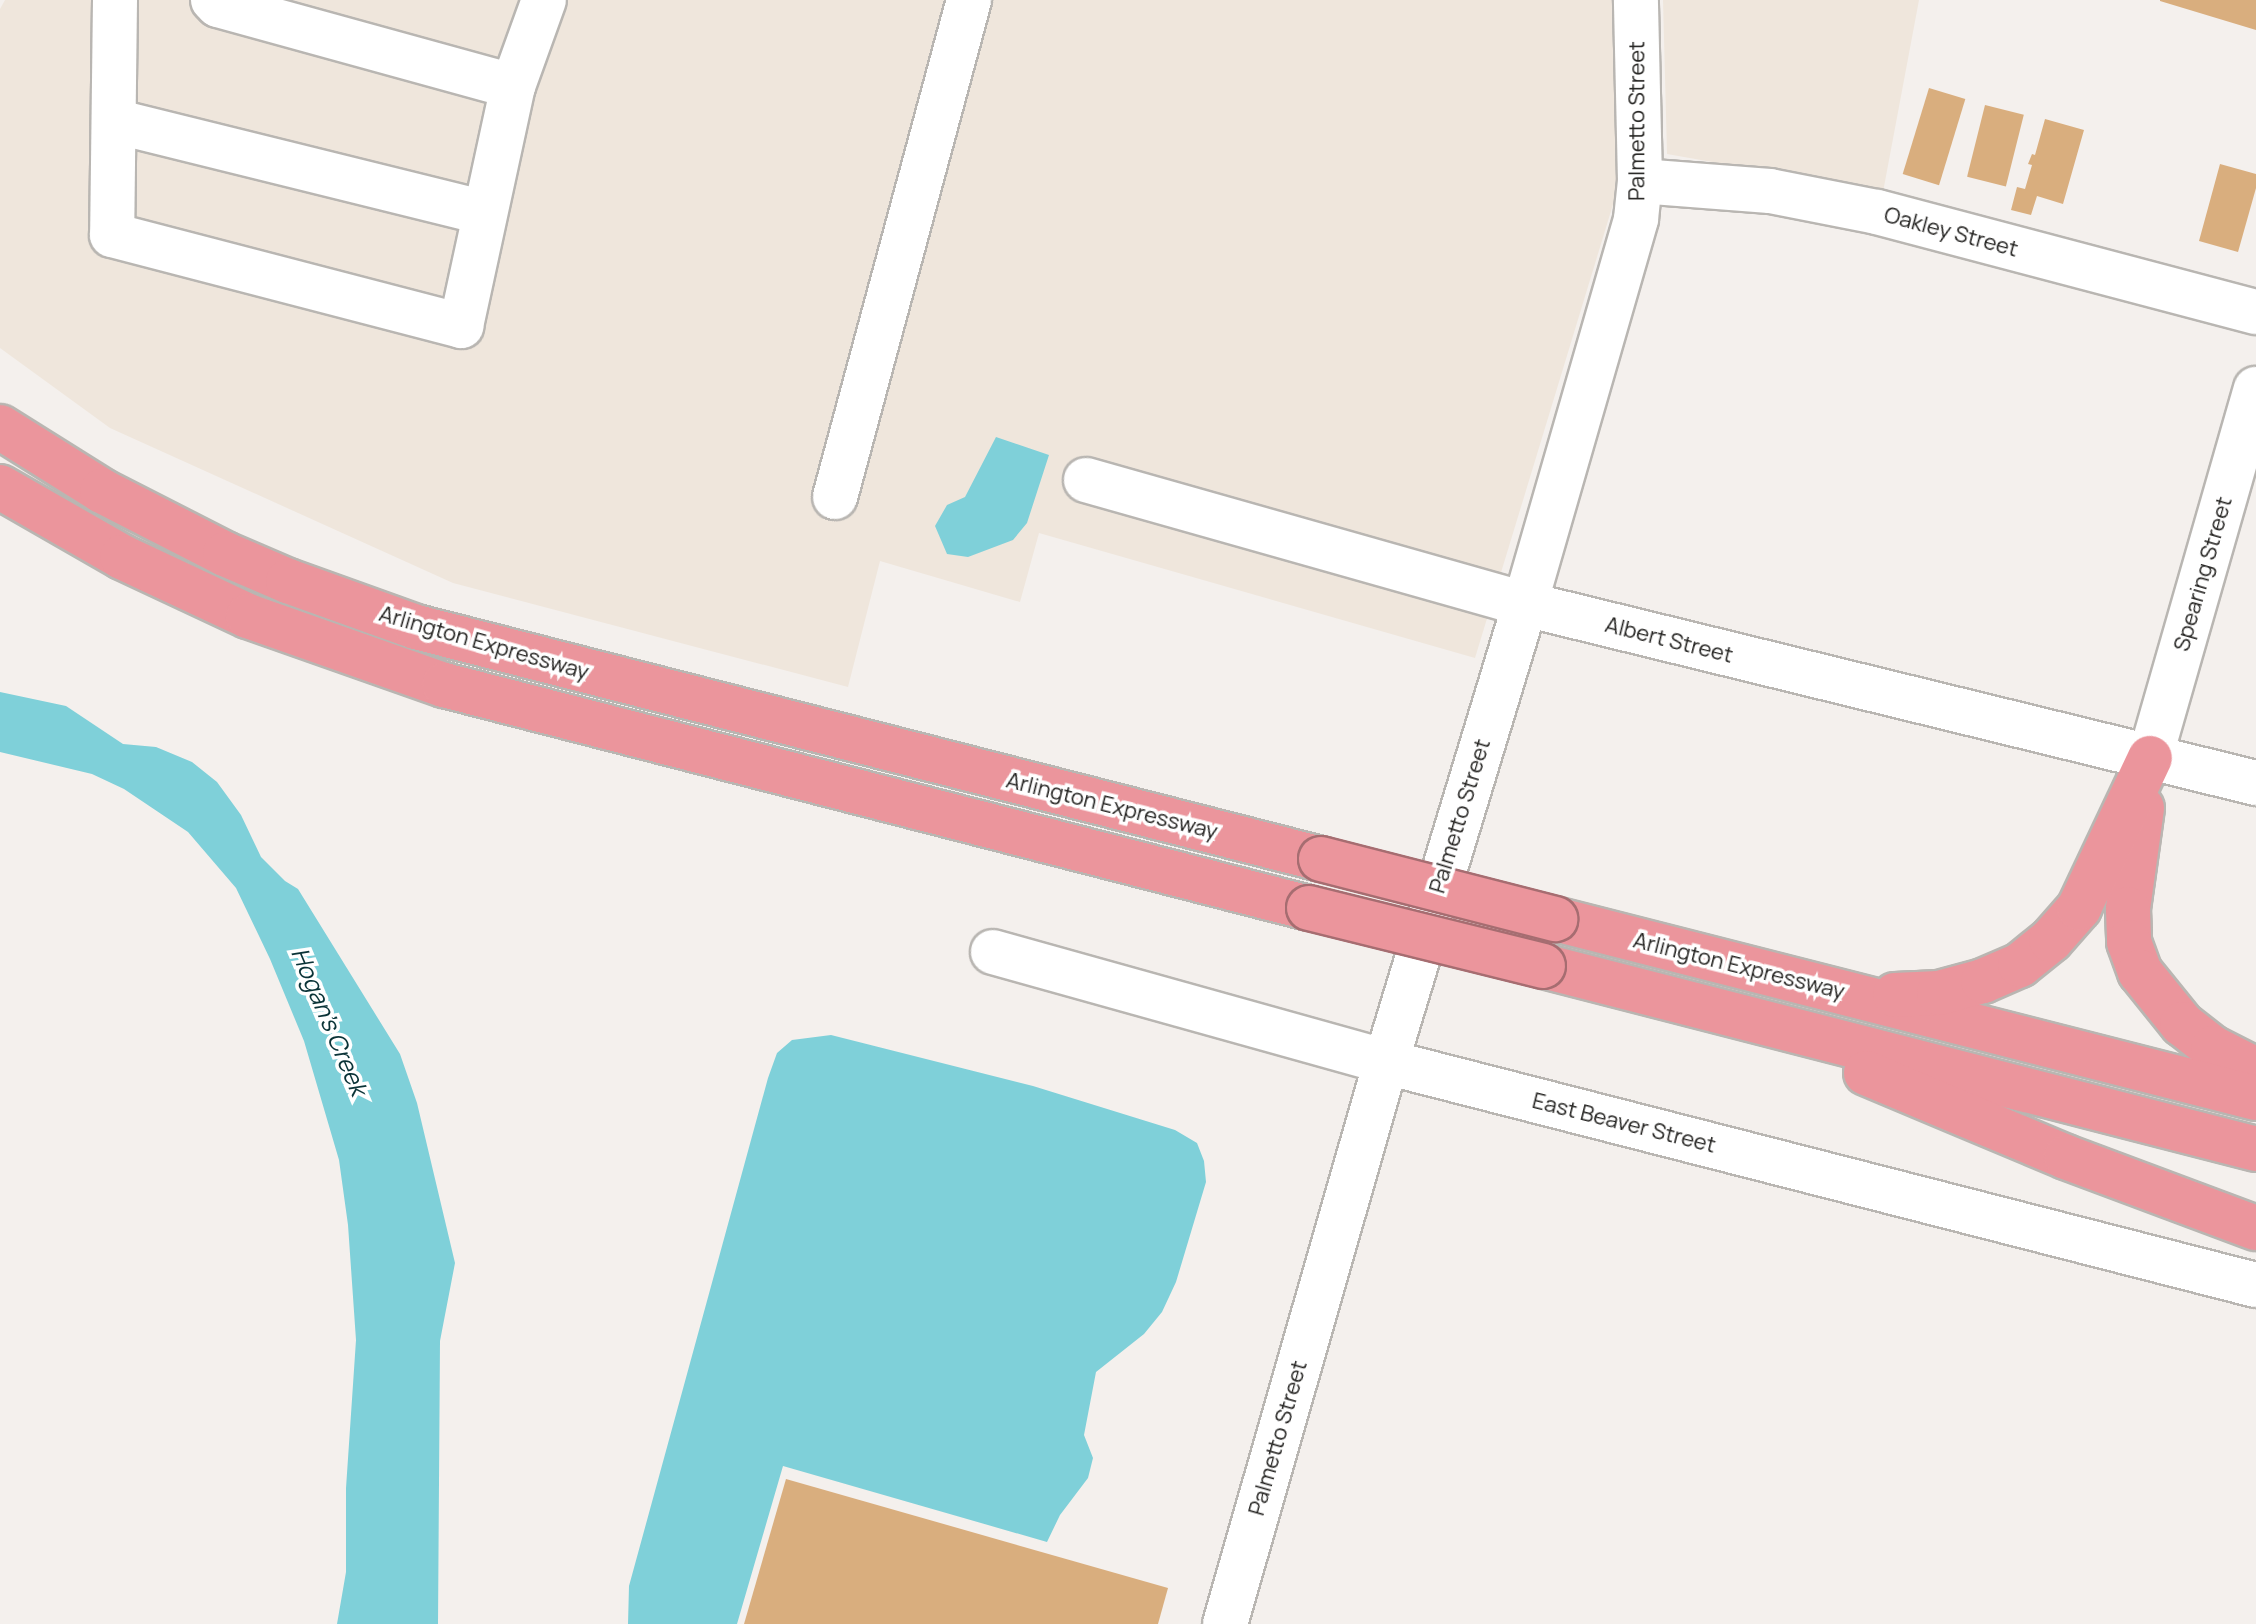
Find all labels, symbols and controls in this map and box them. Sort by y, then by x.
street label: Palmetto Street [1624,41,1650,201]
street label: Oakley Street [1881,201,2021,263]
street label: Spearing Street [2168,494,2238,654]
street label: Arlington Expressway [376,600,592,686]
street label: Albert Street [1602,611,1736,669]
street label: Palmetto Street [1424,736,1496,896]
street label: Arlington Expressway [1004,767,1220,845]
street label: Arlington Expressway [1631,927,1847,1005]
water label: Hogan's Creek [286,943,374,1099]
street label: East Beaver Street [1530,1087,1718,1159]
street label: Palmetto Street [1243,1358,1313,1518]

